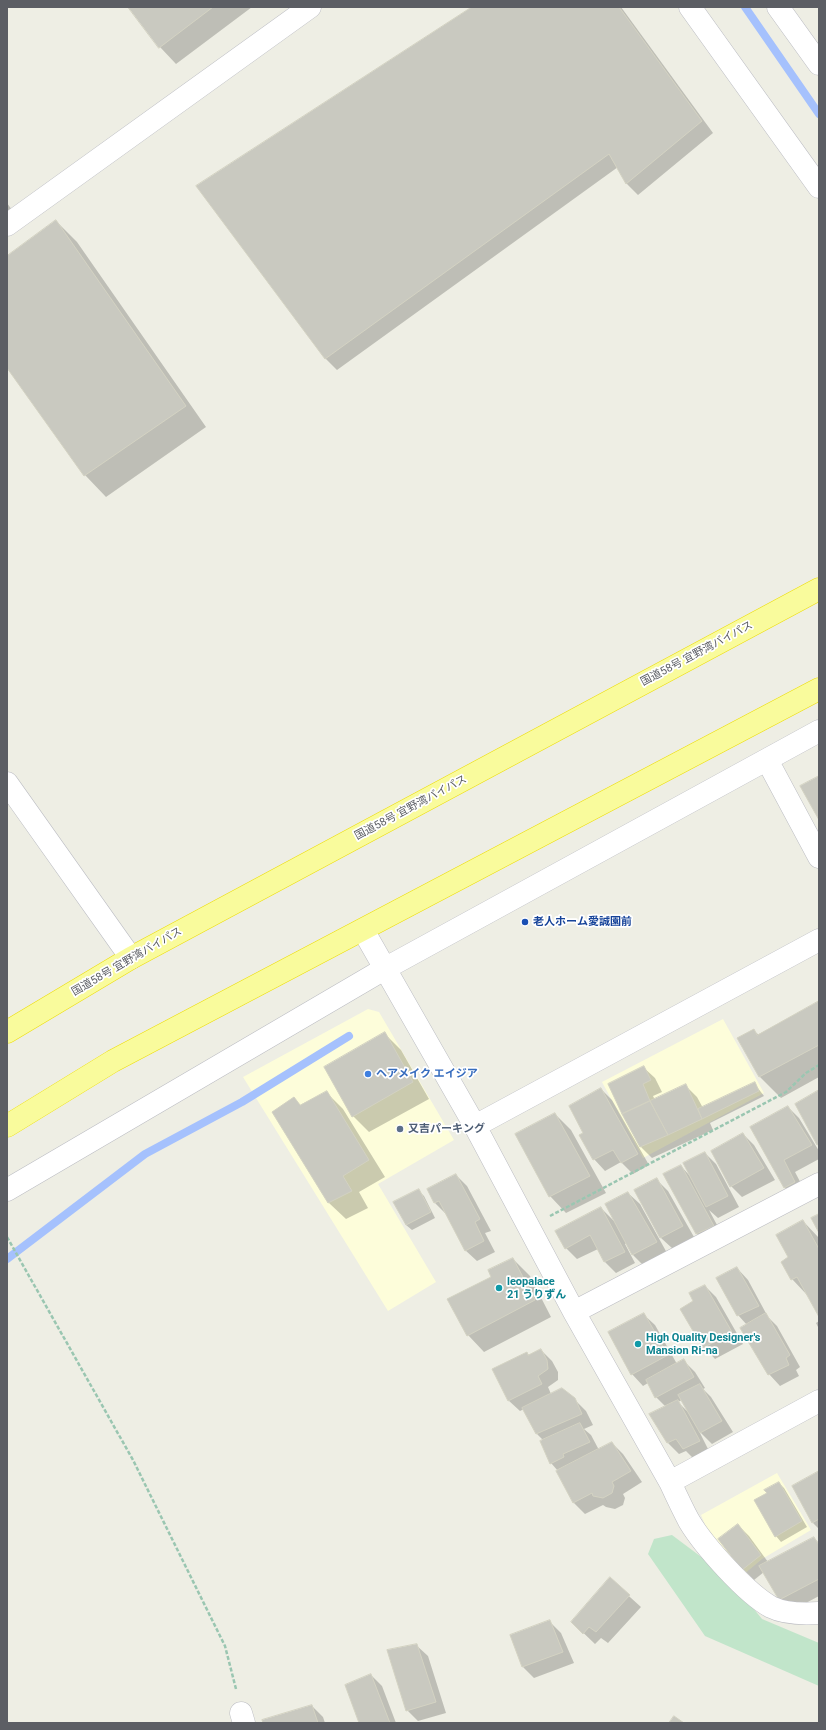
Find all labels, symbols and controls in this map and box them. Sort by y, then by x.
street label: 国道58号 宜野湾バイパス [639,619,755,689]
street label: 国道58号 宜野湾バイパス [353,773,469,843]
place label: 老人ホーム愛誠園前 [533,915,632,929]
marker: 老人ホーム愛誠園前 [520,917,530,927]
street label: 国道58号 宜野湾バイパス [70,925,184,999]
place label: ヘアメイク エイジア [376,1067,478,1081]
marker: ヘアメイク エイジア [363,1069,373,1079]
place label: 又吉パーキング [408,1122,485,1136]
marker: 又吉パーキング [395,1124,405,1134]
place label: leopalace 21 うりずん [507,1275,566,1301]
marker: leopalace 21 うりずん [494,1283,504,1293]
place label: High Quality Designer's Mansion Ri-na [646,1331,760,1357]
marker: High Quality Designer's Mansion Ri-na [633,1339,643,1349]

